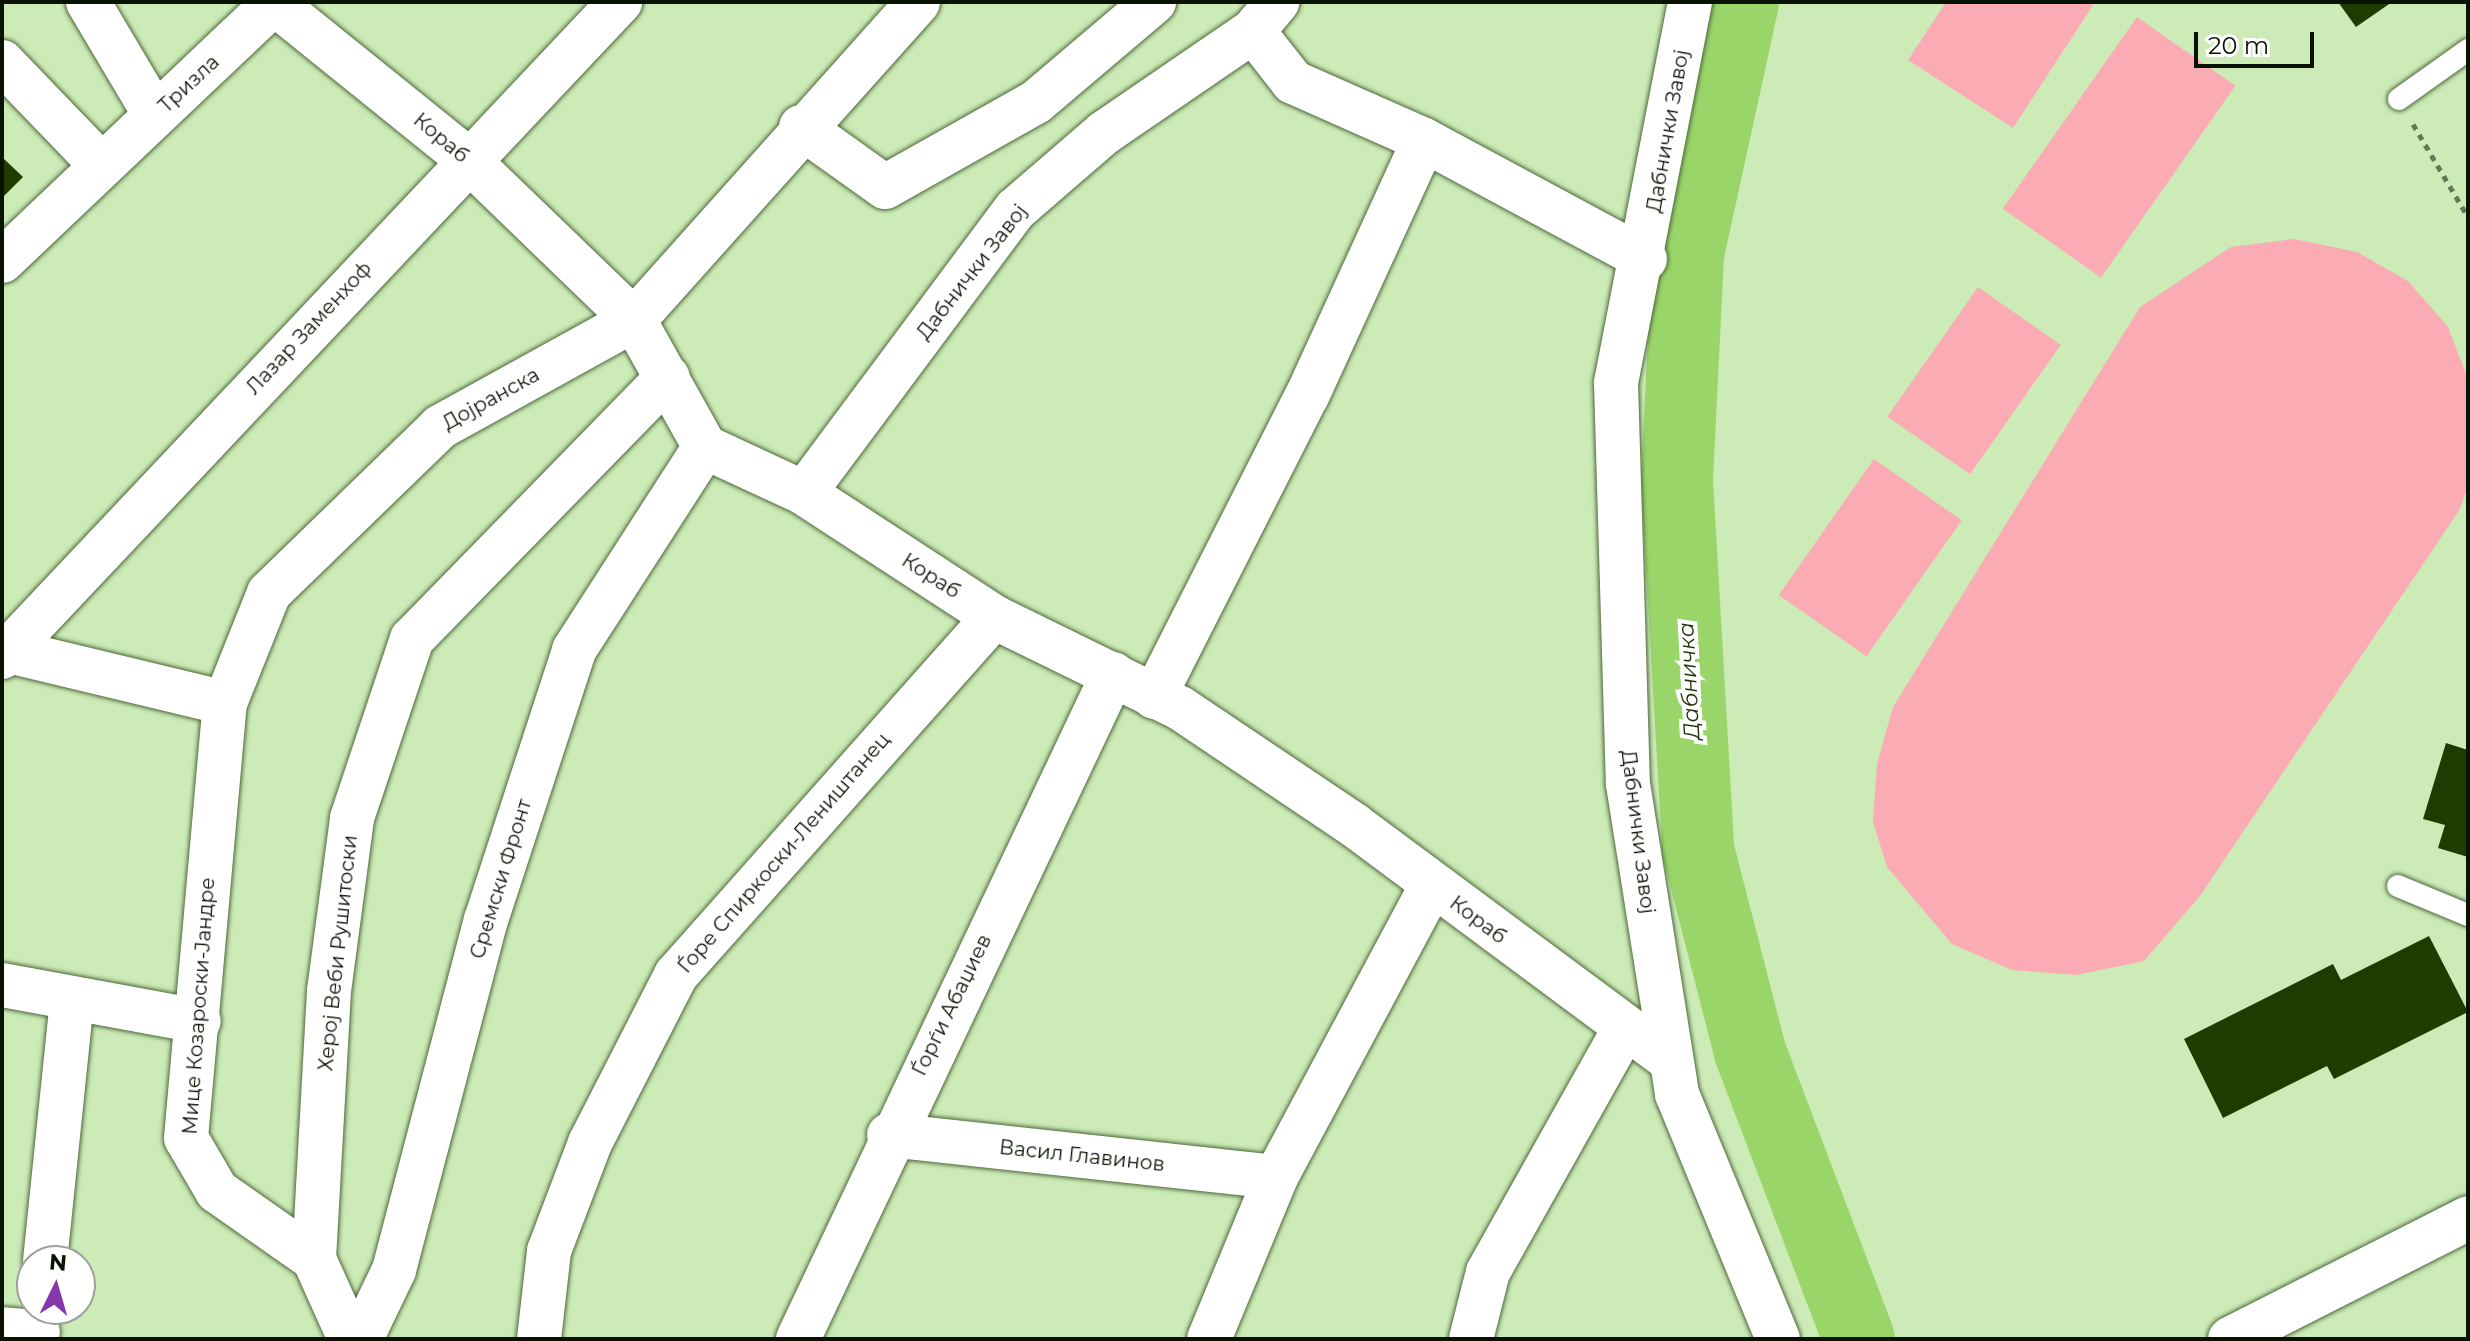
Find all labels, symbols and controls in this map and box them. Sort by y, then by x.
scale bar [2198,16,2318,66]
text: 20 m [2208,31,2269,60]
street label: Дабнички Завој [1642,48,1694,214]
street label: Тризла [154,50,224,118]
street label: Кораб [409,108,473,168]
street label: Дабнички Завој [912,200,1032,344]
street label: Лазар Заменхоф [241,257,377,399]
street label: Дојранска [438,363,544,435]
street label: Кораб [897,548,965,604]
water label: Дабничка [1673,622,1705,740]
street label: Ѓоре Спиркоски-Леништанец [673,728,895,978]
street label: Дабнички Завој [1616,749,1660,915]
street label: Сремски Фронт [465,796,537,962]
street label: Херој Веби Рушитоски [314,834,362,1072]
street label: Мице Козароски-Јандре [178,877,220,1135]
street label: Кораб [1445,891,1511,949]
street label: Ѓорѓи Абаџиев [907,930,997,1080]
street label: Васил Главинов [998,1135,1166,1177]
north arrow [16,1245,96,1325]
text: N [48,1248,68,1277]

